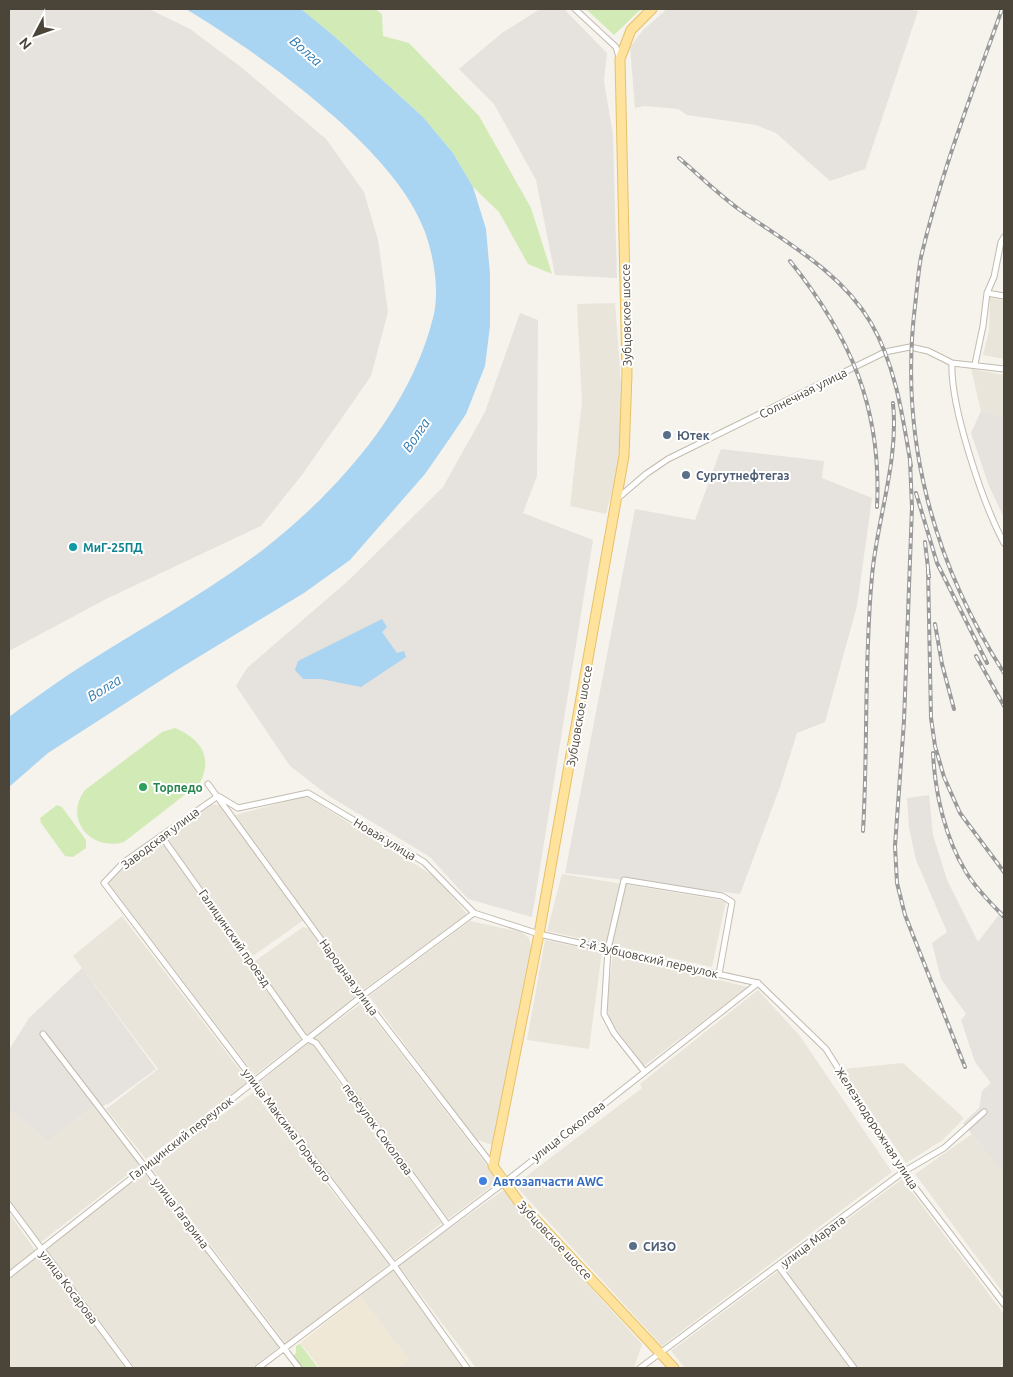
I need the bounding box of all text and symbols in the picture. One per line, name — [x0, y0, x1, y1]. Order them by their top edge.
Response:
north arrow — [10, 10, 60, 60]
water label: Волга — [287, 33, 326, 70]
text: N — [16, 34, 35, 53]
street label: Зубцовское шоссе — [619, 264, 633, 366]
street label: Солнечная улица — [757, 365, 849, 421]
water label: Волга — [399, 415, 433, 455]
marker: Ютек — [661, 429, 673, 441]
place label: Ютек — [677, 429, 710, 442]
marker: Сургутнефтегаз — [680, 469, 692, 481]
place label: Сургутнефтегаз — [696, 469, 790, 482]
marker: МиГ-25ПД — [67, 541, 79, 553]
place label: МиГ-25ПД — [83, 541, 143, 554]
street label: Зубцовское шоссе — [564, 664, 594, 768]
water label: Волга — [84, 671, 124, 705]
marker: Торпедо — [137, 781, 149, 793]
place label: Торпедо — [153, 781, 203, 794]
street label: Заводская улица — [119, 805, 201, 871]
street label: Новая улица — [352, 815, 418, 863]
street label: Галицинский проезд — [197, 887, 273, 989]
street label: Народная улица — [317, 936, 381, 1018]
street label: 2-й Зубцовский переулок — [578, 936, 720, 980]
street label: Железнодорожная улица — [833, 1065, 921, 1191]
street label: улица Максима Горького — [240, 1066, 334, 1184]
street label: переулок Соколова — [340, 1081, 416, 1177]
street label: Галицинский переулок — [127, 1093, 235, 1183]
street label: улица Соколова — [529, 1098, 607, 1164]
street label: улица Гагарина — [150, 1175, 212, 1251]
marker: Автозапчасти AWC — [477, 1175, 489, 1187]
place label: Автозапчасти AWC — [493, 1175, 604, 1188]
street label: Зубцовское шоссе — [515, 1198, 595, 1282]
street label: улица Марата — [778, 1213, 848, 1269]
marker: СИЗО — [627, 1240, 639, 1252]
place label: СИЗО — [643, 1240, 676, 1253]
street label: улица Косарова — [37, 1248, 101, 1326]

